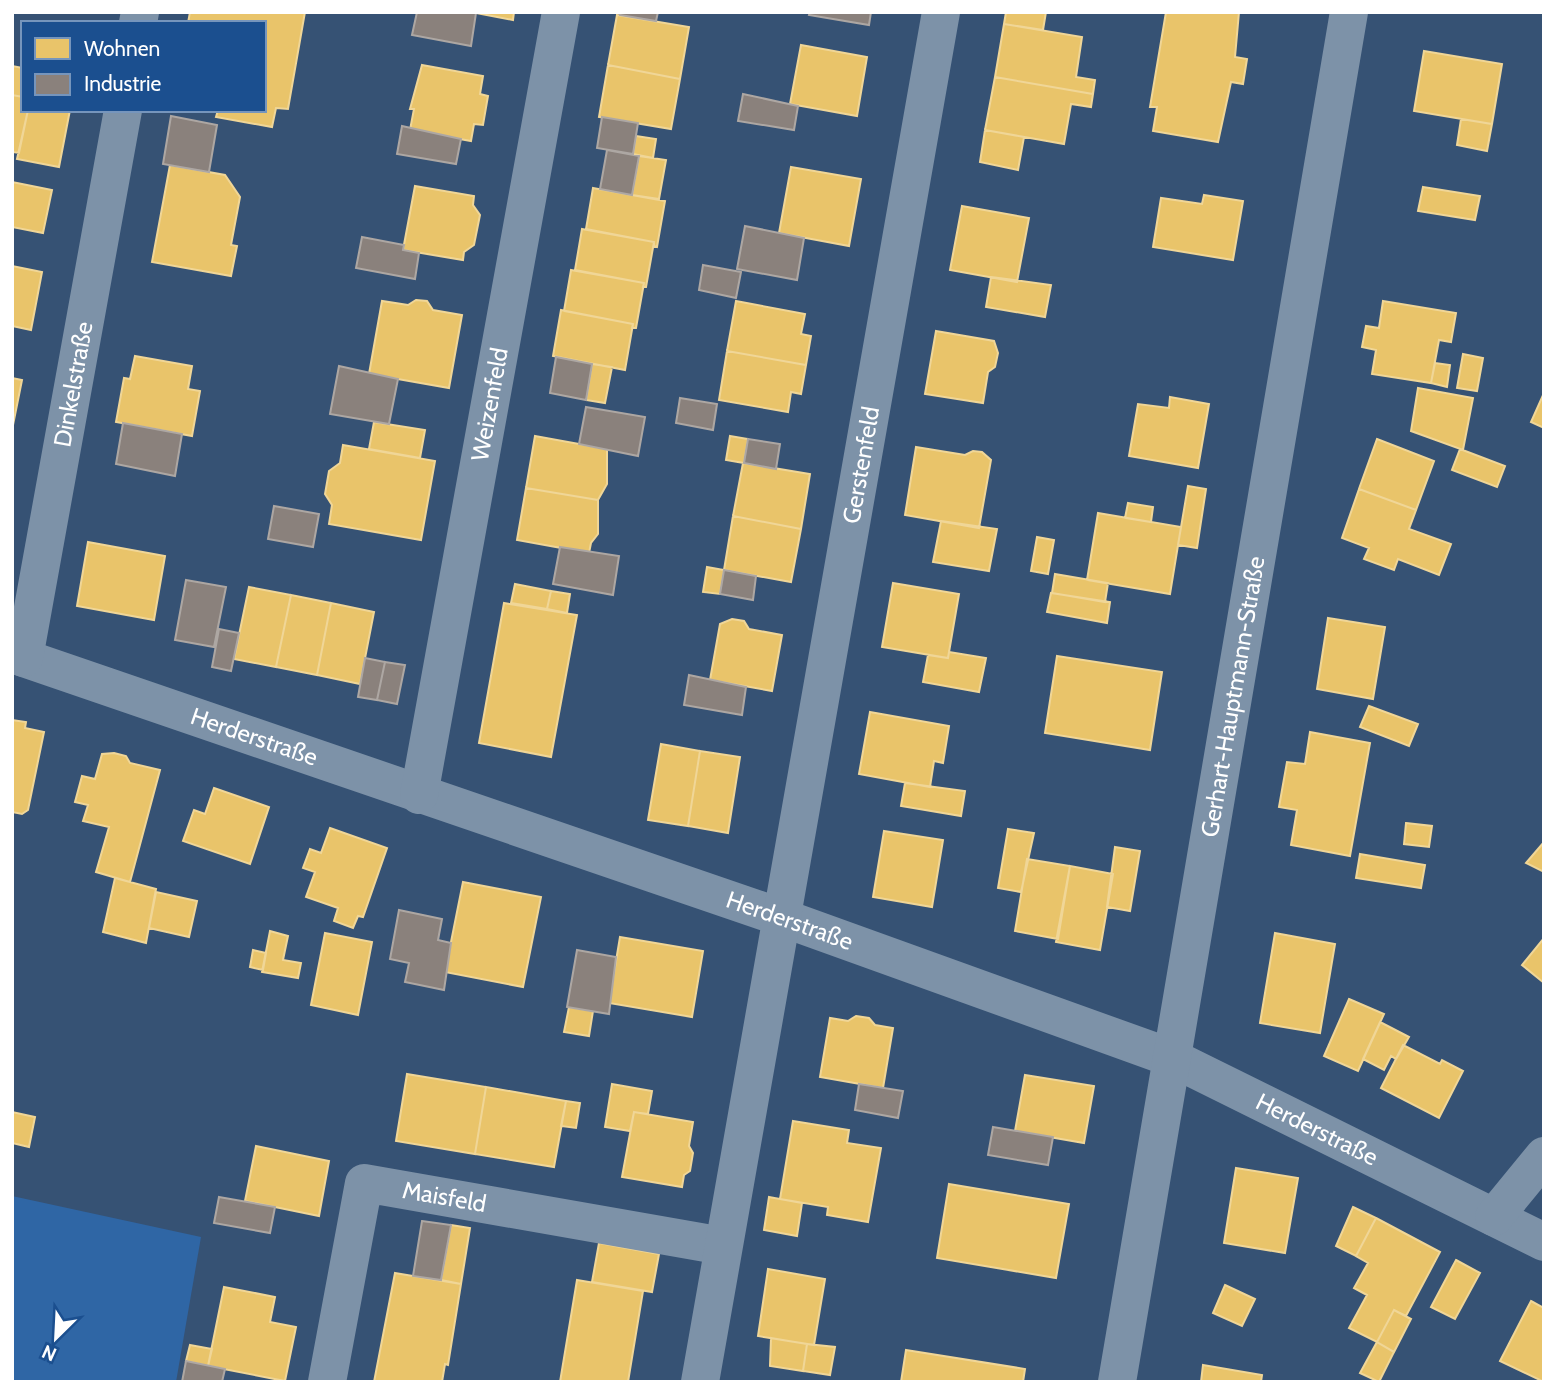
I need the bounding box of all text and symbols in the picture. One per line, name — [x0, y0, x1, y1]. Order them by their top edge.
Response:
legend — [21, 21, 266, 112]
text: Wohnen — [84, 36, 160, 61]
text: Industrie — [84, 71, 161, 96]
street label: Dinkelstraße — [47, 319, 98, 449]
street label: Weizenfeld — [465, 345, 514, 463]
street label: Gerstenfeld — [836, 404, 885, 526]
street label: Gerhart-Hauptmann-Straße — [1195, 554, 1271, 839]
street label: Herderstraße — [187, 701, 322, 772]
street label: Herderstraße — [722, 885, 857, 956]
street label: Herderstraße — [1251, 1087, 1383, 1172]
street label: Maisfeld — [400, 1175, 489, 1218]
north arrow — [21, 1303, 91, 1373]
text: N — [38, 1340, 60, 1366]

